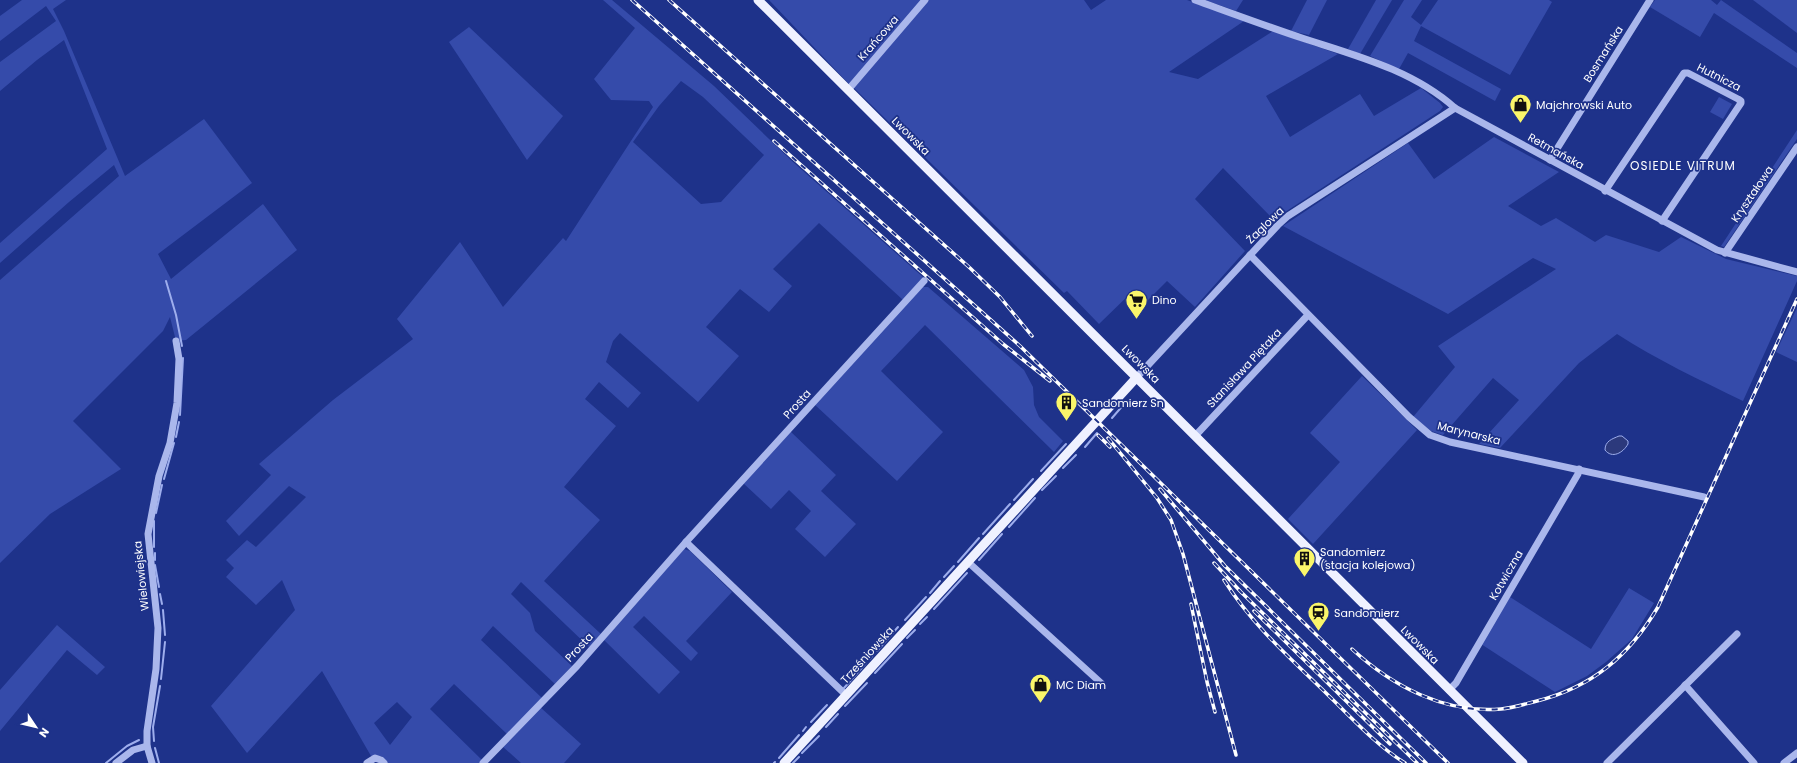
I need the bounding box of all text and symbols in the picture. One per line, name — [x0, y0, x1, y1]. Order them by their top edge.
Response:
street label: Krańcowa — [854, 12, 902, 64]
street label: Bosmańska — [1579, 23, 1627, 85]
street label: Hutnicza — [1694, 59, 1744, 95]
shop icon: Majchrowski Auto — [1507, 92, 1533, 125]
place label: Majchrowski Auto — [1536, 97, 1632, 113]
street label: Lwowska — [888, 113, 934, 159]
street label: Retmańska — [1525, 129, 1587, 173]
district label: OSIEDLE VITRUM — [1630, 157, 1736, 174]
street label: Kryształowa — [1727, 162, 1777, 226]
street label: Żaglowa — [1243, 203, 1287, 247]
supermarket icon: Dino — [1123, 287, 1149, 320]
place label: Dino — [1152, 292, 1177, 308]
street label: Stanisława Piętaka — [1203, 325, 1285, 411]
street label: Lwowska — [1118, 341, 1164, 387]
street label: Prosta — [779, 386, 815, 422]
building icon: Sandomierz Sn — [1053, 390, 1079, 423]
place label: Sandomierz Sn — [1082, 395, 1164, 411]
street label: Marynarska — [1436, 417, 1502, 449]
street label: Wielowiejska — [129, 540, 153, 612]
place label: Sandomierz (stacja kolejowa) — [1320, 544, 1415, 573]
building icon: Sandomierz (stacja kolejowa) — [1292, 545, 1318, 578]
street label: Kotwiczna — [1485, 547, 1527, 603]
station icon: Sandomierz — [1305, 600, 1331, 633]
place label: Sandomierz — [1334, 605, 1399, 621]
street label: Lwowska — [1397, 622, 1443, 668]
street label: Trześniowska — [837, 623, 897, 687]
street label: Prosta — [561, 629, 597, 665]
shop icon: MC Diam — [1027, 672, 1053, 705]
place label: MC Diam — [1056, 677, 1106, 693]
north arrow — [16, 707, 56, 747]
text: N — [35, 725, 53, 741]

